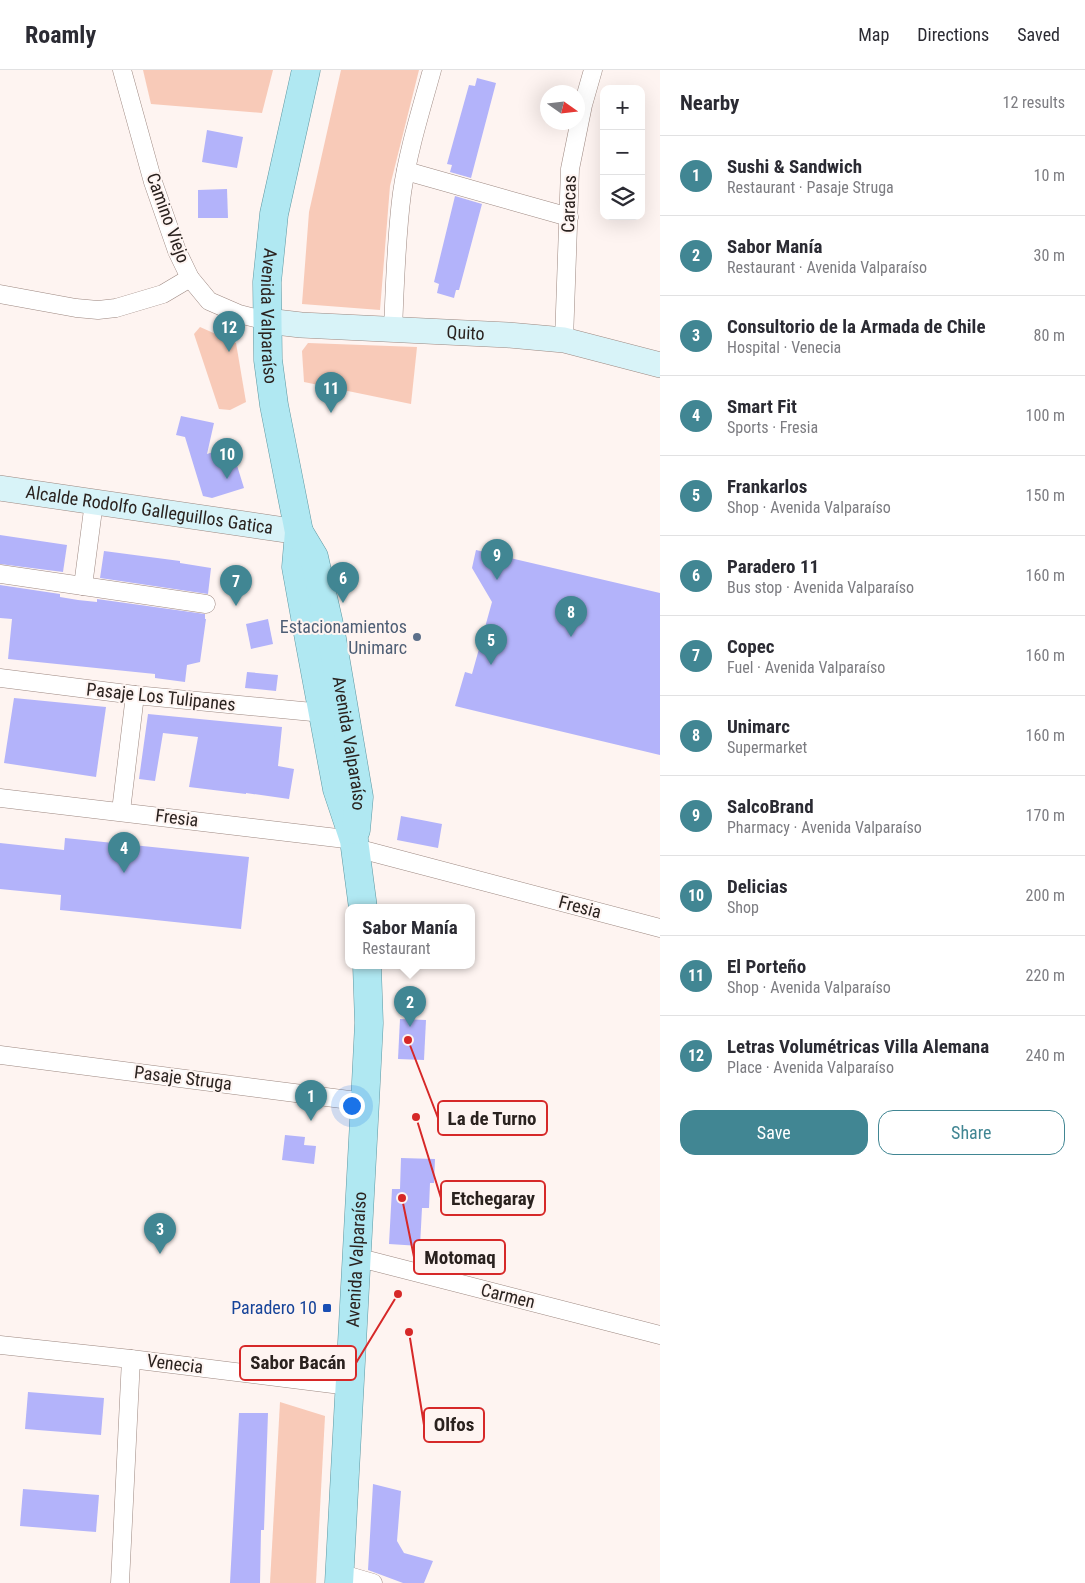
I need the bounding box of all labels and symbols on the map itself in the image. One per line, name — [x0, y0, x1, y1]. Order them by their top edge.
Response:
north arrow — [540, 85, 585, 130]
street label: Camino Viejo — [143, 170, 194, 266]
street label: Caracas — [557, 175, 580, 233]
street label: Avenida Valparaíso — [257, 247, 282, 385]
pin: 12 — [213, 311, 245, 352]
street label: Quito — [446, 321, 485, 344]
pin: 11 — [315, 372, 347, 413]
pin: 10 — [211, 438, 243, 479]
street label: Alcalde Rodolfo Galleguillos Gatica — [24, 481, 275, 538]
pin: 9 — [481, 539, 513, 580]
pin: 6 — [327, 562, 359, 603]
pin: 7 — [220, 565, 252, 606]
pin: 8 — [555, 596, 587, 637]
place label: Estacionamientos Unimarc — [280, 616, 407, 658]
pin: 5 — [475, 624, 507, 665]
marker: Estacionamientos Unimarc — [411, 631, 423, 643]
street label: Avenida Valparaíso — [329, 675, 370, 811]
street label: Pasaje Los Tulipanes — [85, 678, 237, 715]
street label: Fresia — [154, 804, 200, 831]
pin: 4 — [108, 832, 140, 873]
street label: Fresia — [557, 891, 604, 922]
pin: 2 — [394, 986, 426, 1027]
street label: Pasaje Struga — [133, 1061, 233, 1094]
pin: 1 — [295, 1080, 327, 1121]
your location — [339, 1093, 365, 1119]
callout: La de Turno — [438, 1101, 547, 1135]
text: La de Turno — [448, 1107, 536, 1130]
callout: Etchegaray — [441, 1181, 545, 1215]
text: Etchegaray — [451, 1187, 536, 1210]
street label: Avenida Valparaíso — [342, 1191, 370, 1328]
pin: 3 — [144, 1213, 176, 1254]
callout: Motomaq — [414, 1240, 505, 1274]
text: Motomaq — [424, 1246, 496, 1269]
street label: Carmen — [479, 1279, 537, 1312]
place label: Paradero 10 — [231, 1297, 317, 1318]
marker: Paradero 10 — [321, 1302, 333, 1314]
callout: Sabor Bacán — [240, 1346, 356, 1380]
street label: Venecia — [146, 1350, 204, 1377]
text: Sabor Bacán — [250, 1351, 346, 1374]
callout: Olfos — [424, 1408, 484, 1442]
text: Olfos — [434, 1413, 474, 1436]

